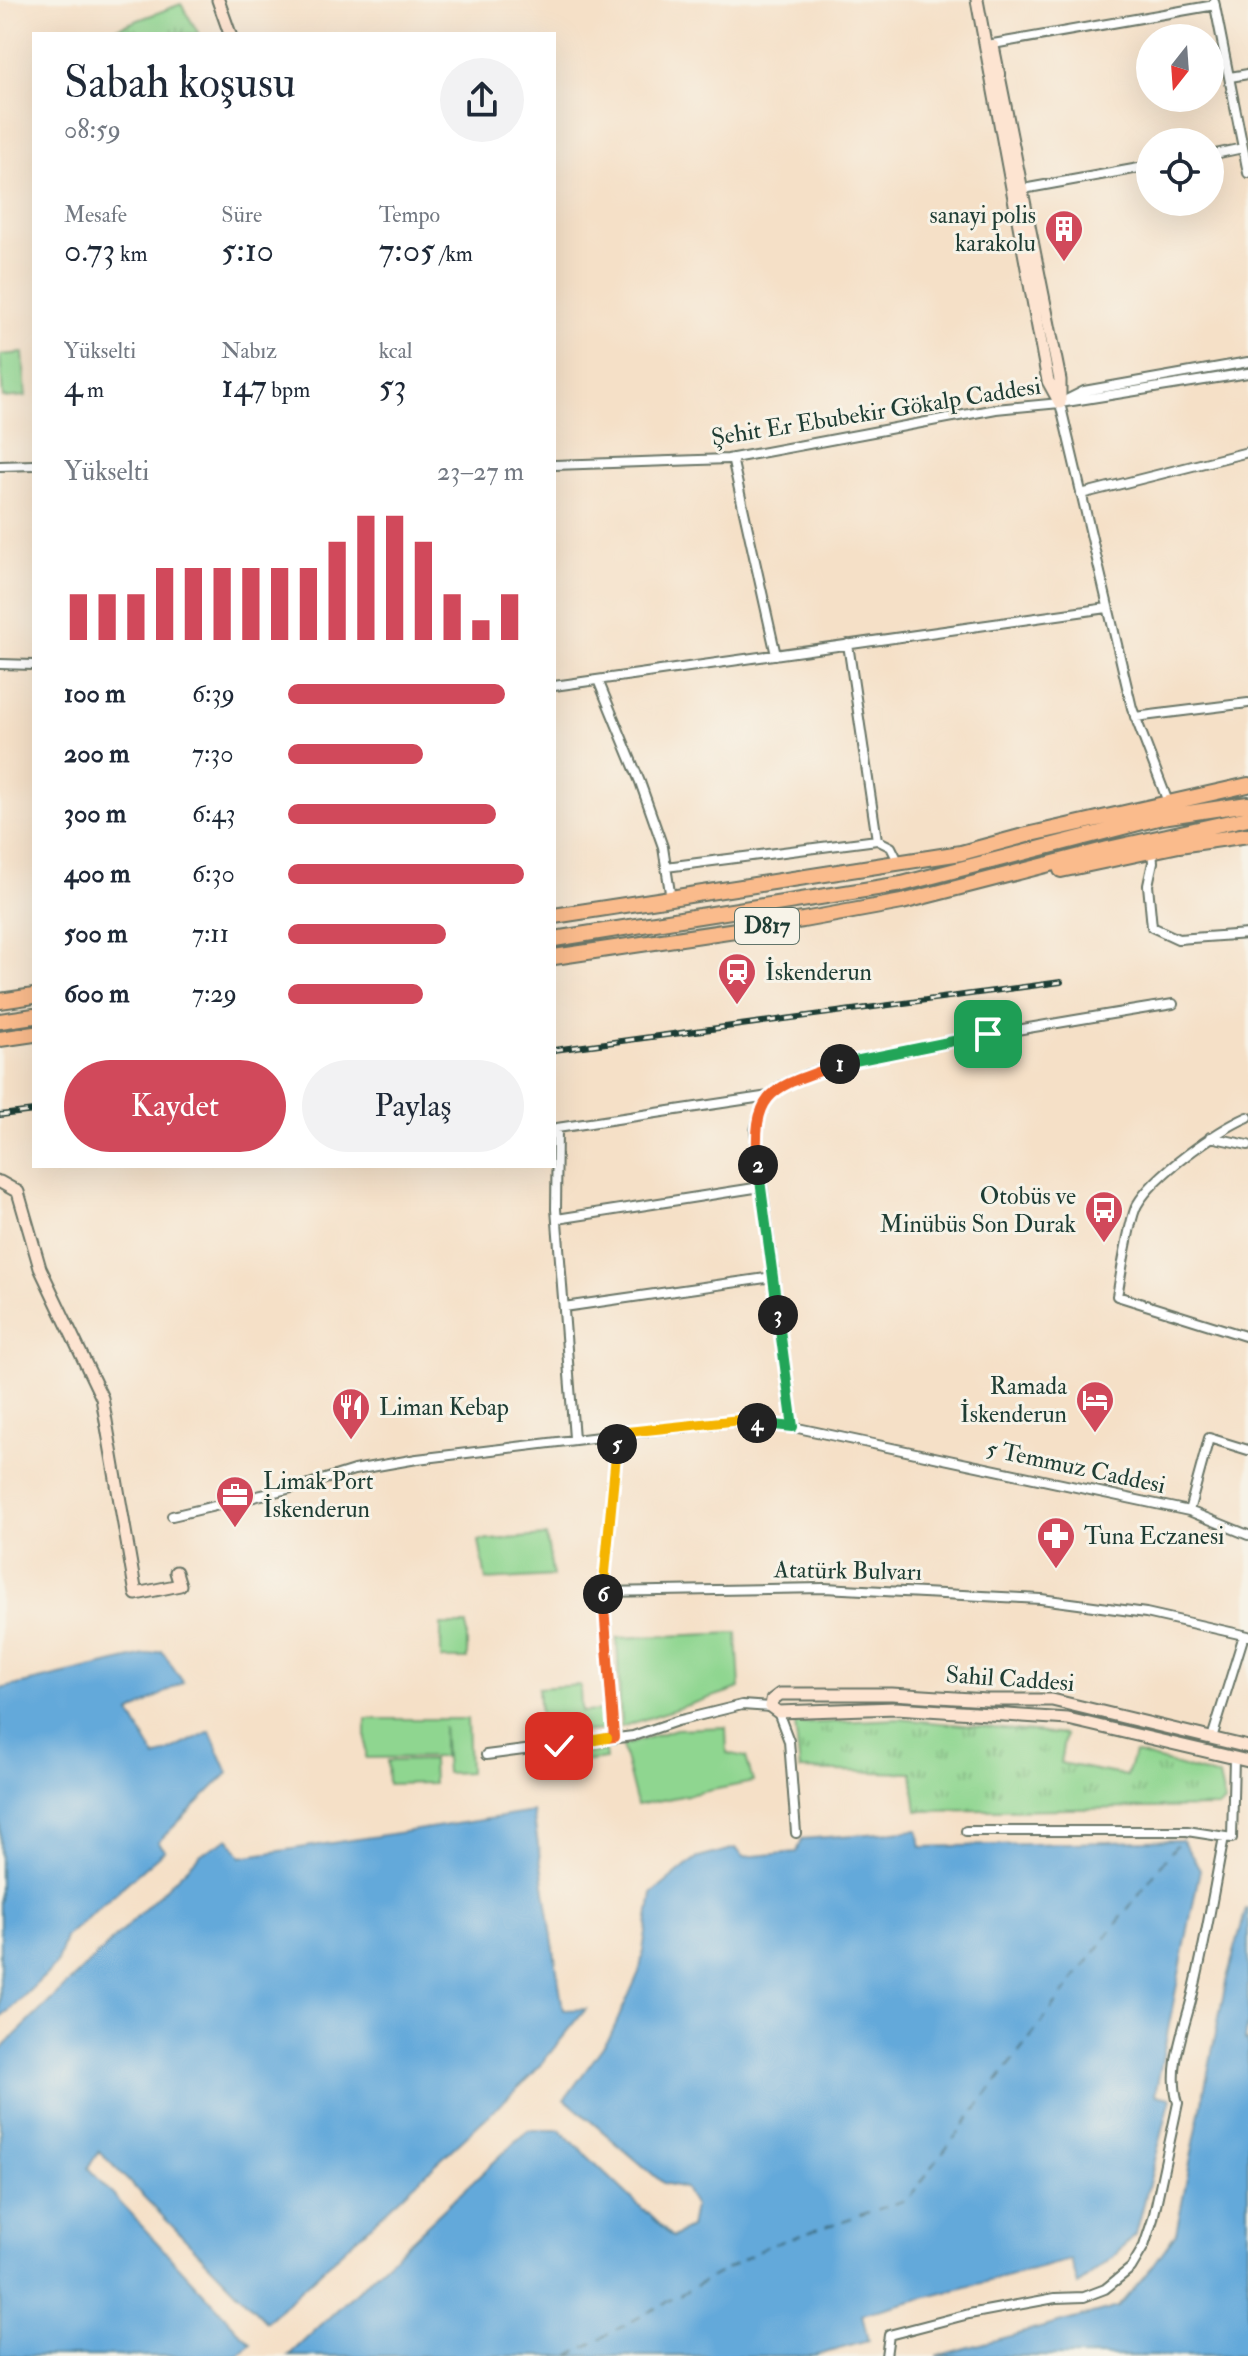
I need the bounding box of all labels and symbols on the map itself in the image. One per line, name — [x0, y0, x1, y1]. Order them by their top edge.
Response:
north arrow — [1136, 24, 1224, 112]
place label: sanayi polis karakolu — [930, 200, 1036, 259]
building icon: sanayi polis karakolu — [1043, 208, 1085, 263]
street label: Şehit Er Ebubekir Gökalp Caddesi — [709, 371, 1043, 453]
road number: D817 — [735, 908, 799, 944]
station icon: İskenderun — [716, 951, 758, 1006]
place label: İskenderun — [765, 956, 872, 988]
pin — [954, 1000, 1022, 1068]
pin: 1 — [820, 1044, 860, 1084]
pin: 2 — [738, 1145, 778, 1185]
place label: Otobüs ve Minübüs Son Durak — [880, 1181, 1077, 1240]
bus stop icon: Otobüs ve Minübüs Son Durak — [1083, 1189, 1125, 1244]
pin: 3 — [758, 1295, 798, 1335]
place label: Ramada İskenderun — [960, 1371, 1068, 1430]
hotel icon: Ramada İskenderun — [1074, 1379, 1116, 1434]
restaurant icon: Liman Kebap — [330, 1386, 372, 1441]
place label: Liman Kebap — [379, 1392, 509, 1423]
pin: 4 — [737, 1403, 777, 1443]
pin: 5 — [597, 1424, 637, 1464]
street label: 5 Temmuz Caddesi — [984, 1433, 1168, 1501]
place label: Limak Port İskenderun — [263, 1466, 374, 1525]
office icon: Limak Port İskenderun — [214, 1474, 256, 1529]
pharmacy icon: Tuna Eczanesi — [1035, 1515, 1077, 1570]
place label: Tuna Eczanesi — [1084, 1521, 1225, 1552]
street label: Atatürk Bulvarı — [773, 1554, 922, 1588]
pin: 6 — [583, 1574, 623, 1614]
street label: Sahil Caddesi — [945, 1659, 1075, 1699]
pin — [525, 1712, 593, 1780]

